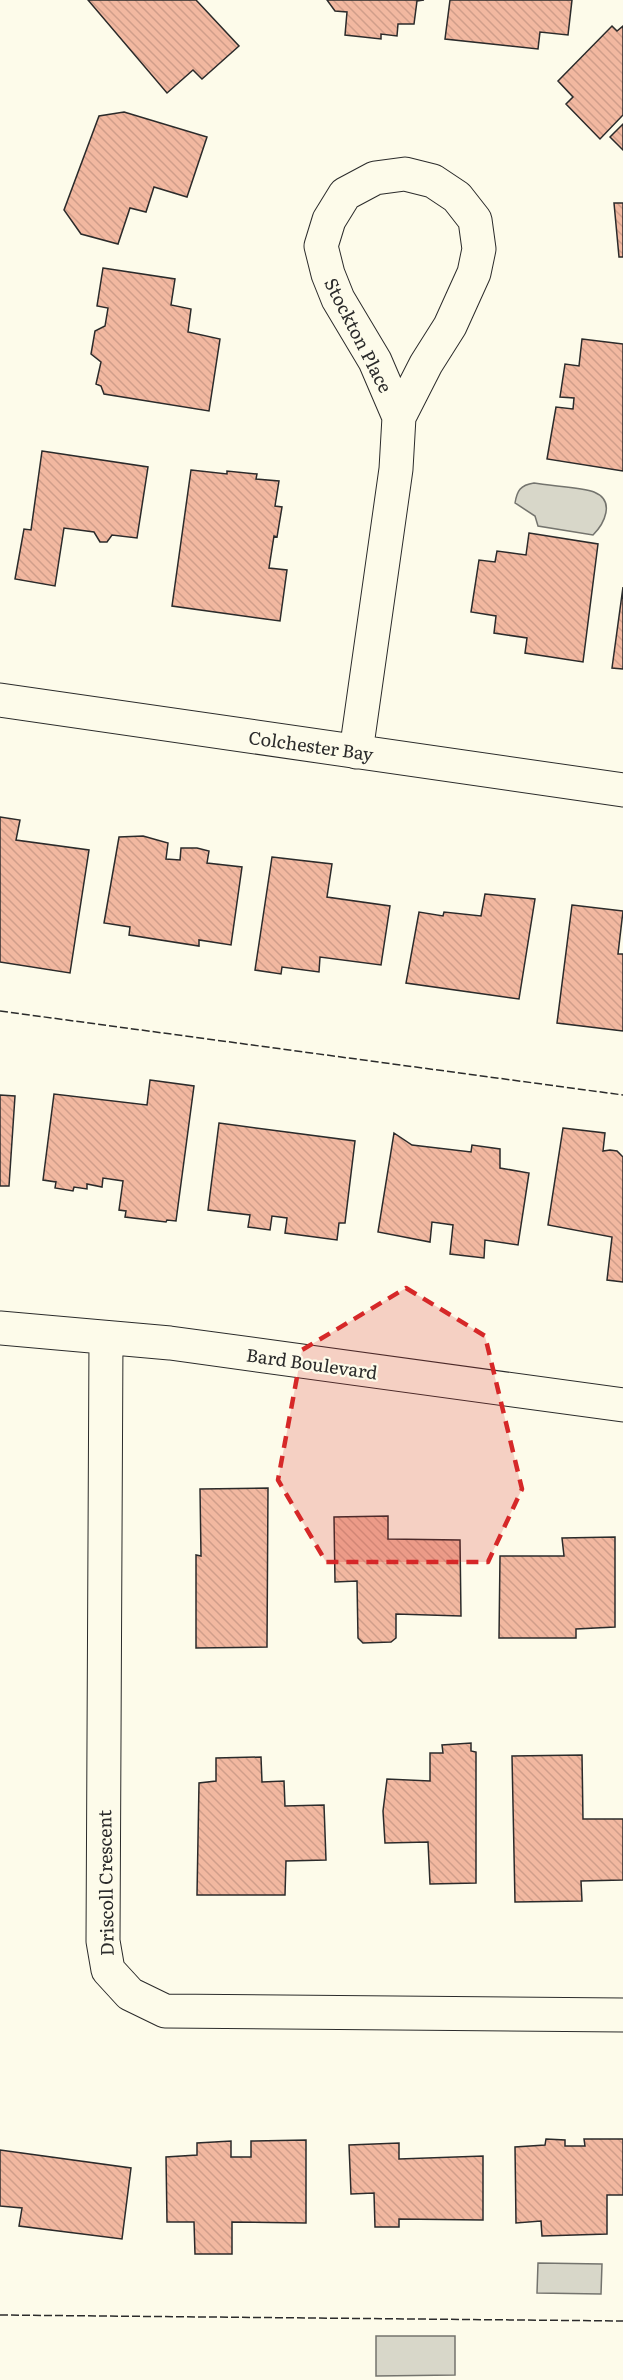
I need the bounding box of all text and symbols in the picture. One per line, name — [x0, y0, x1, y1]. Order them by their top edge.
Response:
street label: Stockton Place — [318, 273, 400, 397]
street label: Colchester Bay — [247, 723, 376, 767]
street label: Bard Boulevard — [245, 1340, 379, 1386]
street label: Driscoll Crescent — [90, 1809, 120, 1956]

